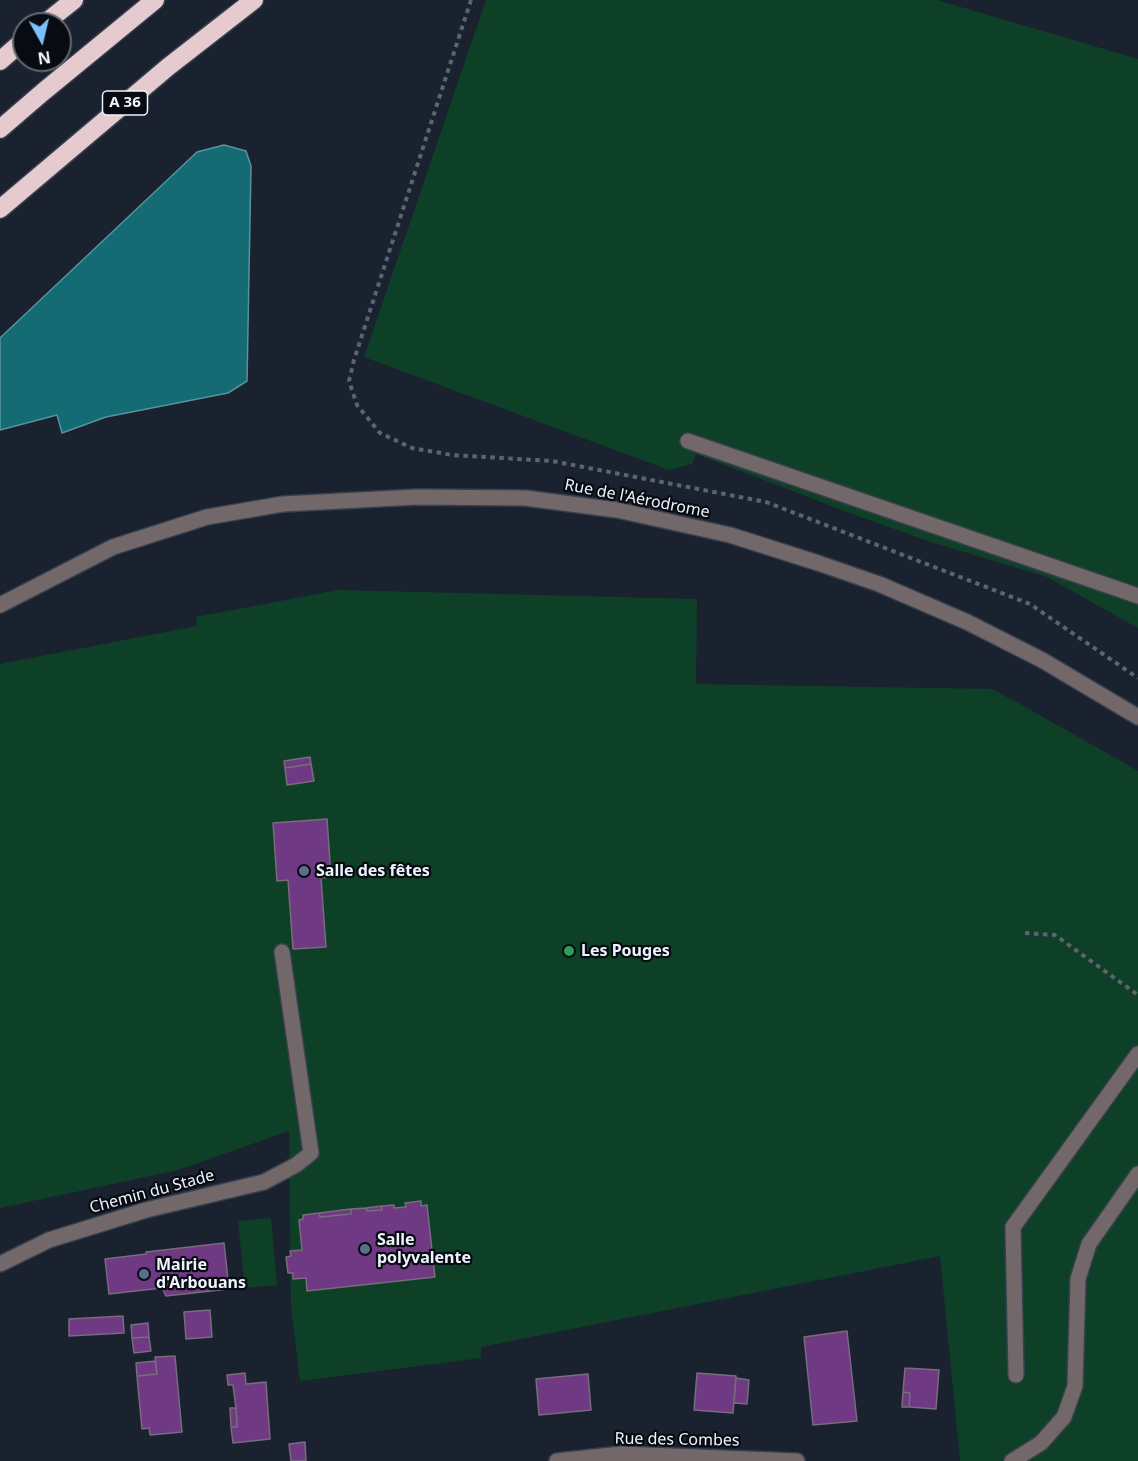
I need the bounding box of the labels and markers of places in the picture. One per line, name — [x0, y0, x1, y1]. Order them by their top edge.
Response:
place label: Salle des fêtes — [316, 861, 430, 881]
marker: Salle des fêtes — [297, 864, 311, 878]
place label: Les Pouges — [581, 941, 670, 961]
marker: Les Pouges — [562, 944, 576, 958]
place label: Salle polyvalente — [377, 1230, 471, 1268]
marker: Salle polyvalente — [358, 1242, 372, 1256]
place label: Mairie d'Arbouans — [156, 1255, 246, 1293]
marker: Mairie d'Arbouans — [137, 1267, 151, 1281]

